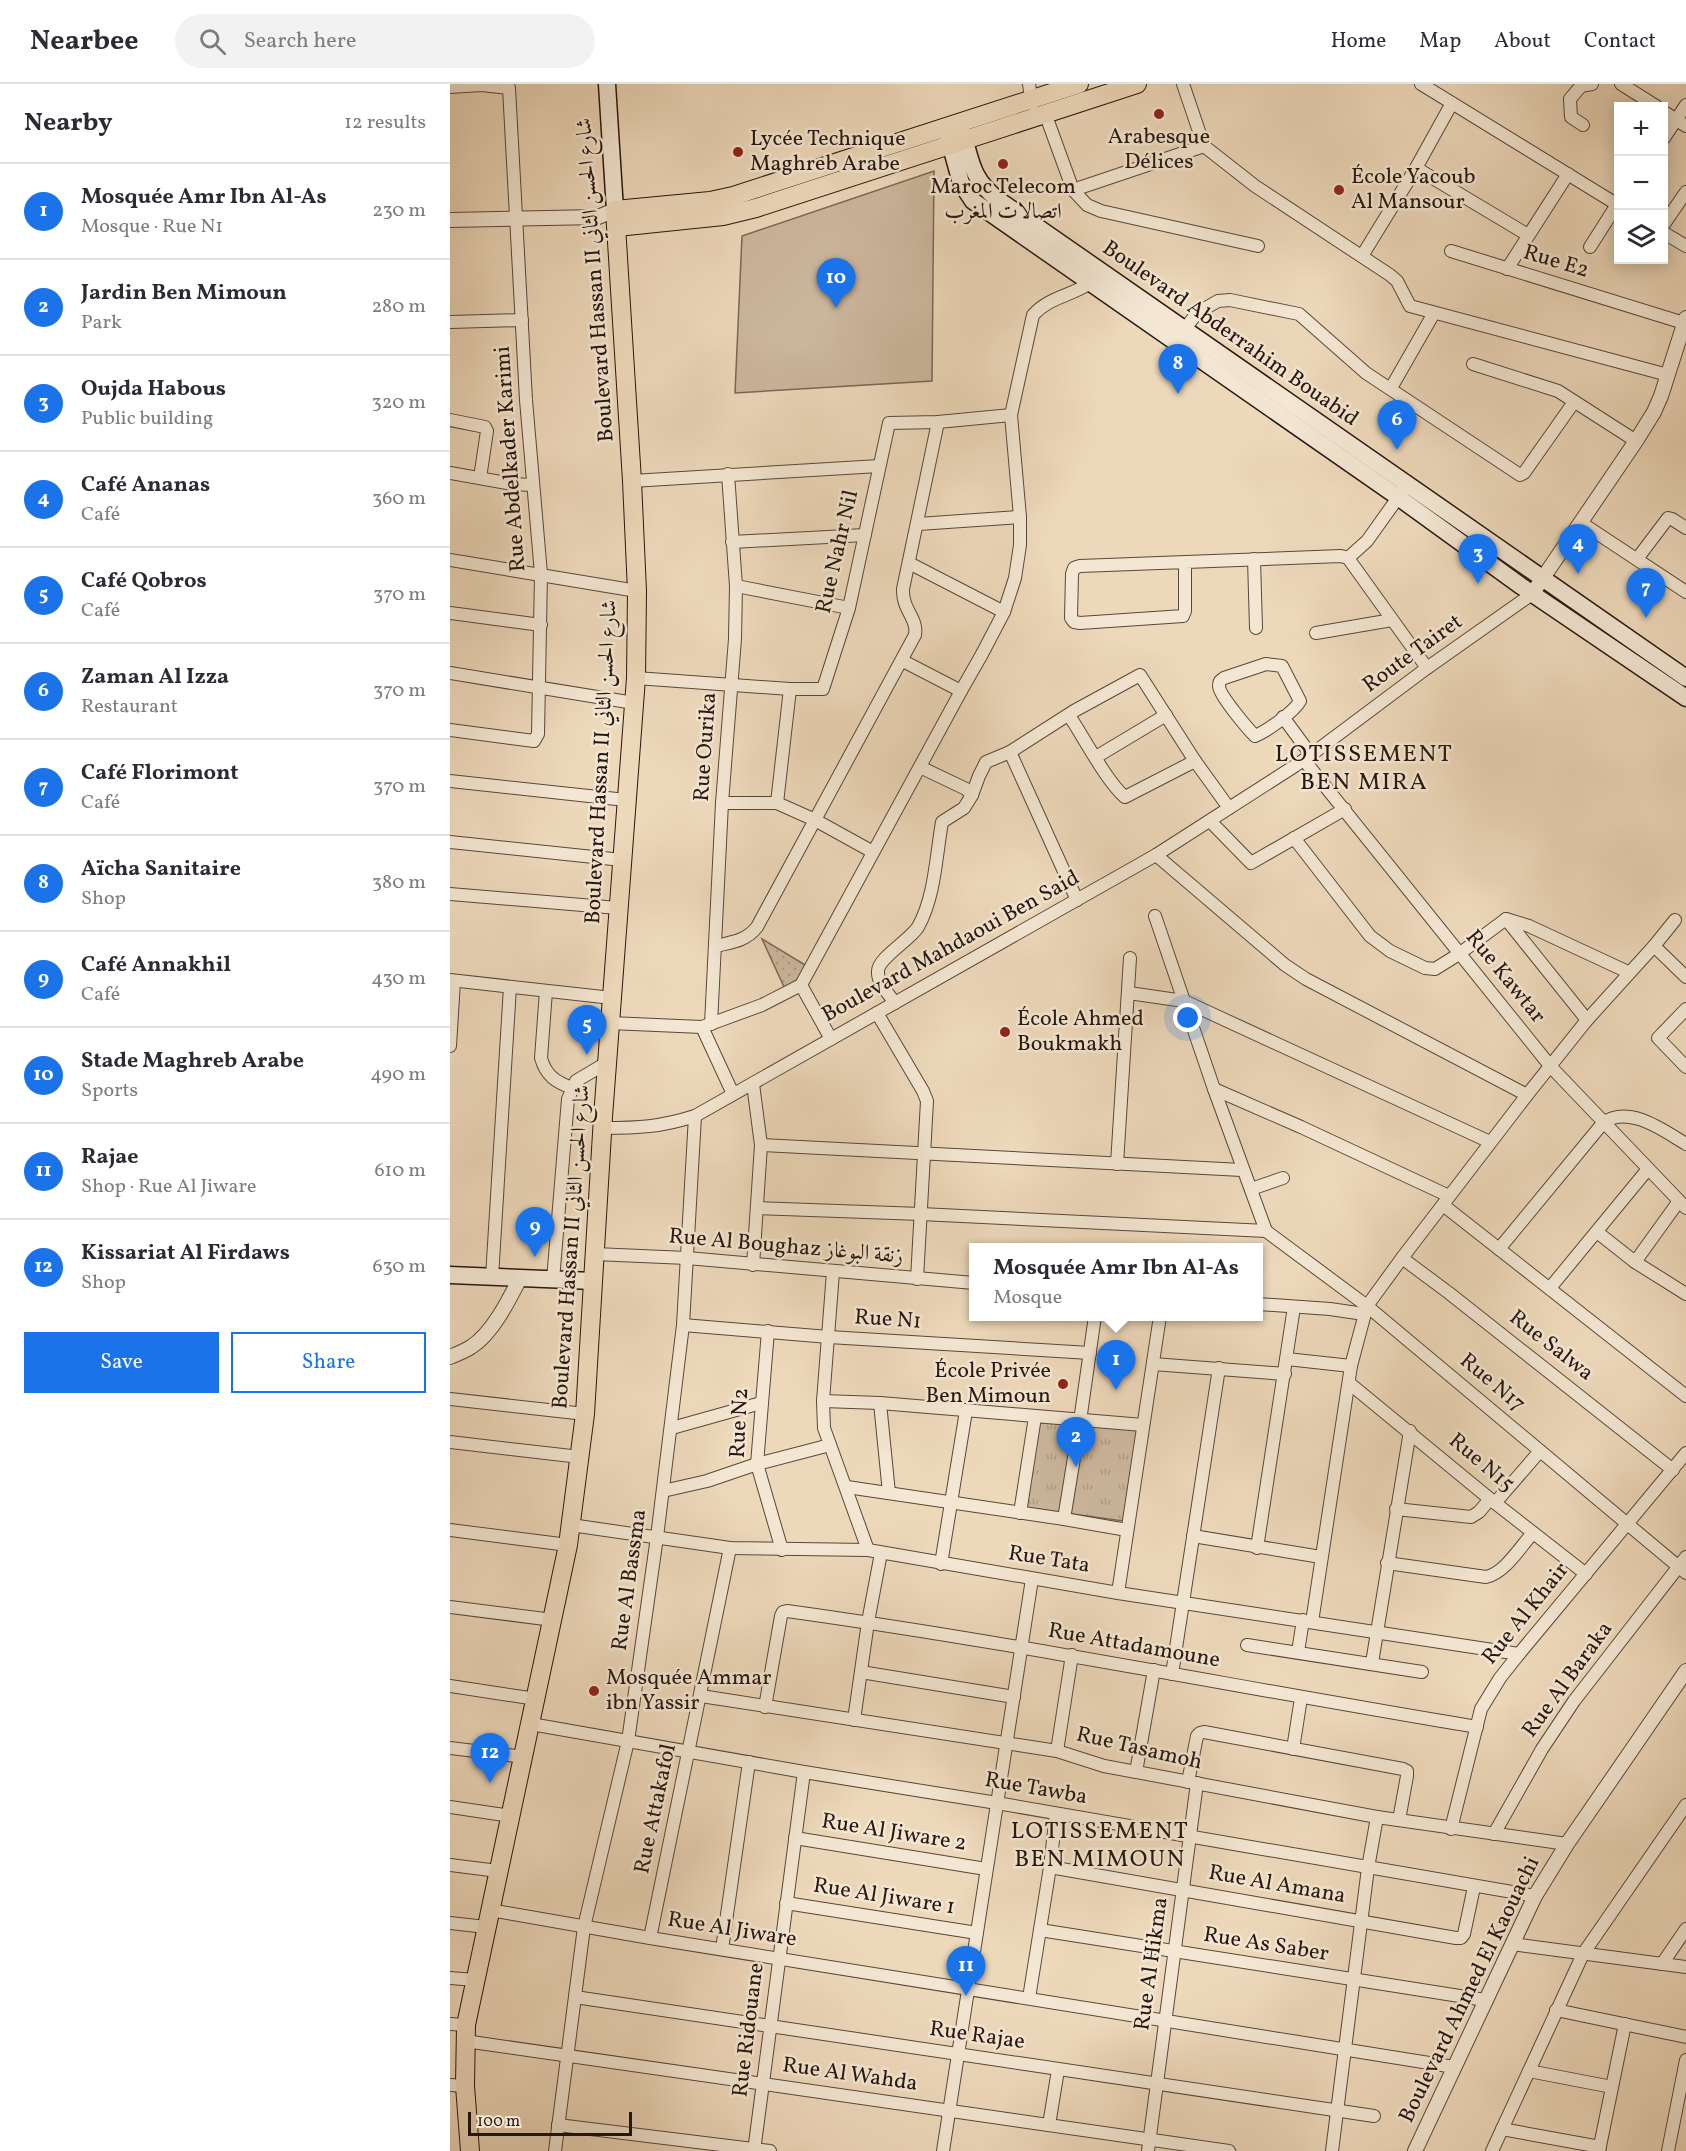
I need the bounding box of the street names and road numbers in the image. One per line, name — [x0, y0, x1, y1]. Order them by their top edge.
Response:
street label: Boulevard Hassan II شارع الحسن الثاني — [569, 117, 624, 443]
street label: Boulevard Abderrahim Bouabid — [1096, 233, 1364, 435]
street label: Rue E2 — [1519, 237, 1593, 287]
street label: Rue Abdelkader Karimi — [488, 345, 534, 573]
street label: Rue Nahr Nil — [809, 487, 867, 617]
street label: Boulevard Hassan II شارع الحسن الثاني — [578, 599, 627, 925]
street label: Route Tairet — [1357, 607, 1470, 701]
street label: Rue Ourika — [687, 691, 725, 803]
street label: Boulevard Mahdaoui Ben Said — [817, 863, 1085, 1031]
street label: Rue Kawtar — [1458, 924, 1552, 1030]
street label: Boulevard Hassan II شارع الحسن الثاني — [545, 1084, 600, 1410]
street label: Rue Al Boughaz زنقة البوغاز — [667, 1221, 905, 1273]
street label: Rue N1 — [853, 1302, 923, 1338]
street label: Rue Salwa — [1502, 1303, 1600, 1389]
street label: Rue N17 — [1452, 1346, 1532, 1420]
street label: Rue N2 — [723, 1387, 757, 1459]
street label: Rue N15 — [1441, 1426, 1521, 1500]
street label: Rue Al Bassma — [605, 1507, 655, 1653]
street label: Rue Tata — [1006, 1538, 1092, 1582]
street label: Rue Al Khair — [1475, 1556, 1577, 1672]
street label: Rue Attadamoune — [1046, 1616, 1222, 1676]
street label: Rue Al Baraka — [1515, 1616, 1621, 1744]
street label: Rue Tasamoh — [1073, 1719, 1205, 1779]
street label: Rue Attakafol — [627, 1741, 685, 1877]
street label: Rue Tawba — [982, 1765, 1090, 1813]
street label: Rue Al Jiware 2 — [819, 1806, 969, 1860]
street label: Boulevard Ahmed El Kaouachi — [1392, 1852, 1548, 2128]
street label: Rue Al Amana — [1206, 1858, 1348, 1912]
street label: Rue Al Jiware 1 — [811, 1870, 957, 1924]
street label: Rue Al Hikma — [1127, 1895, 1177, 2033]
street label: Rue Al Jiware — [665, 1905, 799, 1955]
street label: Rue As Saber — [1201, 1920, 1331, 1970]
street label: Rue Ridouane — [725, 1961, 773, 2099]
street label: Rue Rajae — [927, 2014, 1027, 2058]
street label: Rue Al Wahda — [780, 2050, 920, 2100]

